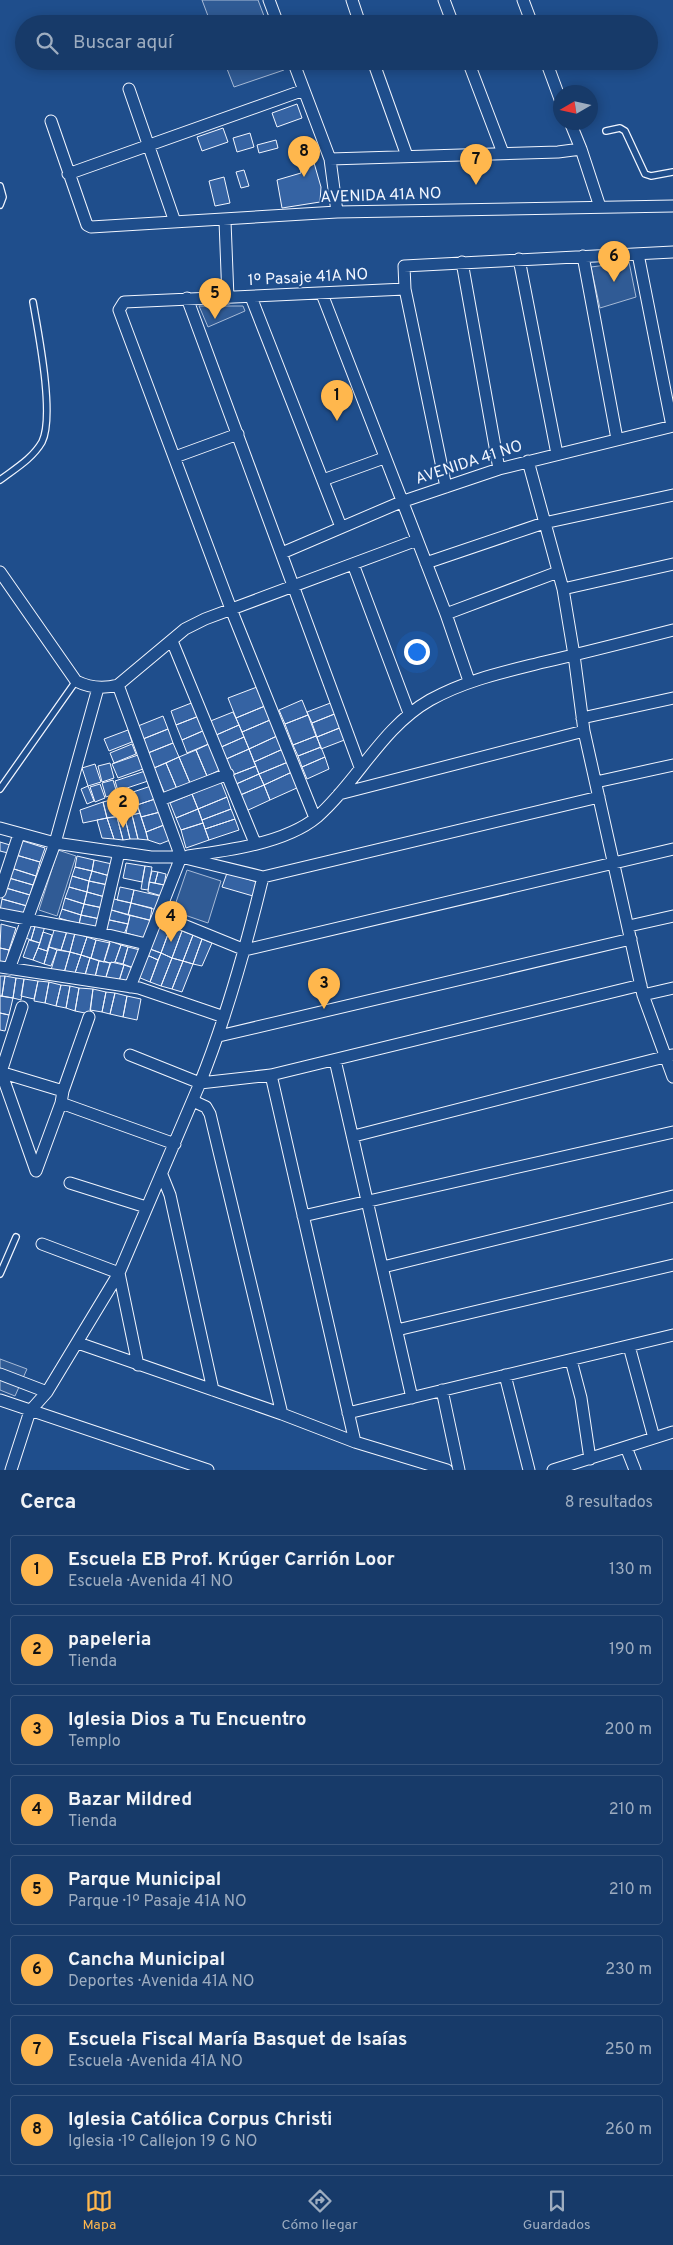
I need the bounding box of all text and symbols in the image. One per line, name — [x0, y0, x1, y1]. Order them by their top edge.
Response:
search box — [15, 15, 658, 70]
icon: search — [33, 29, 61, 57]
text: Buscar aquí — [73, 31, 173, 55]
north arrow — [553, 85, 598, 130]
pin: 8 — [288, 136, 320, 177]
pin: 7 — [460, 144, 492, 185]
street label: AVENIDA 41A NO — [320, 184, 442, 208]
pin: 6 — [598, 241, 630, 282]
street label: 1º Pasaje 41A NO — [247, 265, 369, 291]
pin: 5 — [199, 278, 231, 319]
pin: 1 — [321, 380, 353, 421]
street label: AVENIDA 41 NO — [413, 436, 525, 490]
your location — [404, 639, 430, 665]
pin: 2 — [107, 787, 139, 828]
pin: 4 — [155, 901, 187, 942]
pin: 3 — [308, 968, 340, 1009]
text: Cerca — [20, 1489, 76, 1516]
text: 8 resultados — [565, 1493, 653, 1513]
text: Escuela EB Prof. Krúger Carrión Loor — [68, 1548, 395, 1572]
text: 1 — [34, 1560, 40, 1580]
text: 130 m — [609, 1560, 652, 1580]
text: Escuela · Avenida 41 NO — [68, 1572, 233, 1592]
text: papeleria — [68, 1628, 151, 1652]
text: 2 — [32, 1640, 42, 1660]
text: 190 m — [609, 1640, 652, 1660]
text: Tienda — [68, 1652, 117, 1672]
text: Iglesia Dios a Tu Encuentro — [68, 1708, 307, 1732]
text: 3 — [32, 1720, 42, 1740]
text: 200 m — [604, 1720, 652, 1740]
text: Templo — [68, 1732, 121, 1752]
text: Bazar Mildred — [68, 1788, 192, 1812]
text: 4 — [32, 1800, 42, 1820]
text: 210 m — [609, 1800, 652, 1820]
text: Tienda — [68, 1812, 117, 1832]
text: Parque Municipal — [68, 1868, 221, 1892]
text: 5 — [32, 1880, 42, 1900]
text: 210 m — [609, 1880, 652, 1900]
text: Parque · 1º Pasaje 41A NO — [68, 1892, 247, 1912]
text: Cancha Municipal — [68, 1948, 225, 1972]
text: 6 — [32, 1960, 42, 1980]
text: 230 m — [605, 1960, 652, 1980]
text: Deportes · Avenida 41A NO — [68, 1972, 254, 1992]
text: Escuela Fiscal María Basquet de Isaías — [68, 2028, 407, 2052]
text: 7 — [33, 2040, 41, 2060]
text: 250 m — [605, 2040, 652, 2060]
text: Escuela · Avenida 41A NO — [68, 2052, 243, 2072]
text: Iglesia Católica Corpus Christi — [68, 2108, 332, 2132]
text: 8 — [32, 2120, 42, 2140]
text: 260 m — [605, 2120, 652, 2140]
text: Iglesia · 1º Callejon 19 G NO — [68, 2132, 257, 2152]
tab: Mapa — [83, 2187, 116, 2234]
tab: Cómo llegar — [281, 2187, 358, 2234]
tab: Guardados — [523, 2187, 590, 2234]

